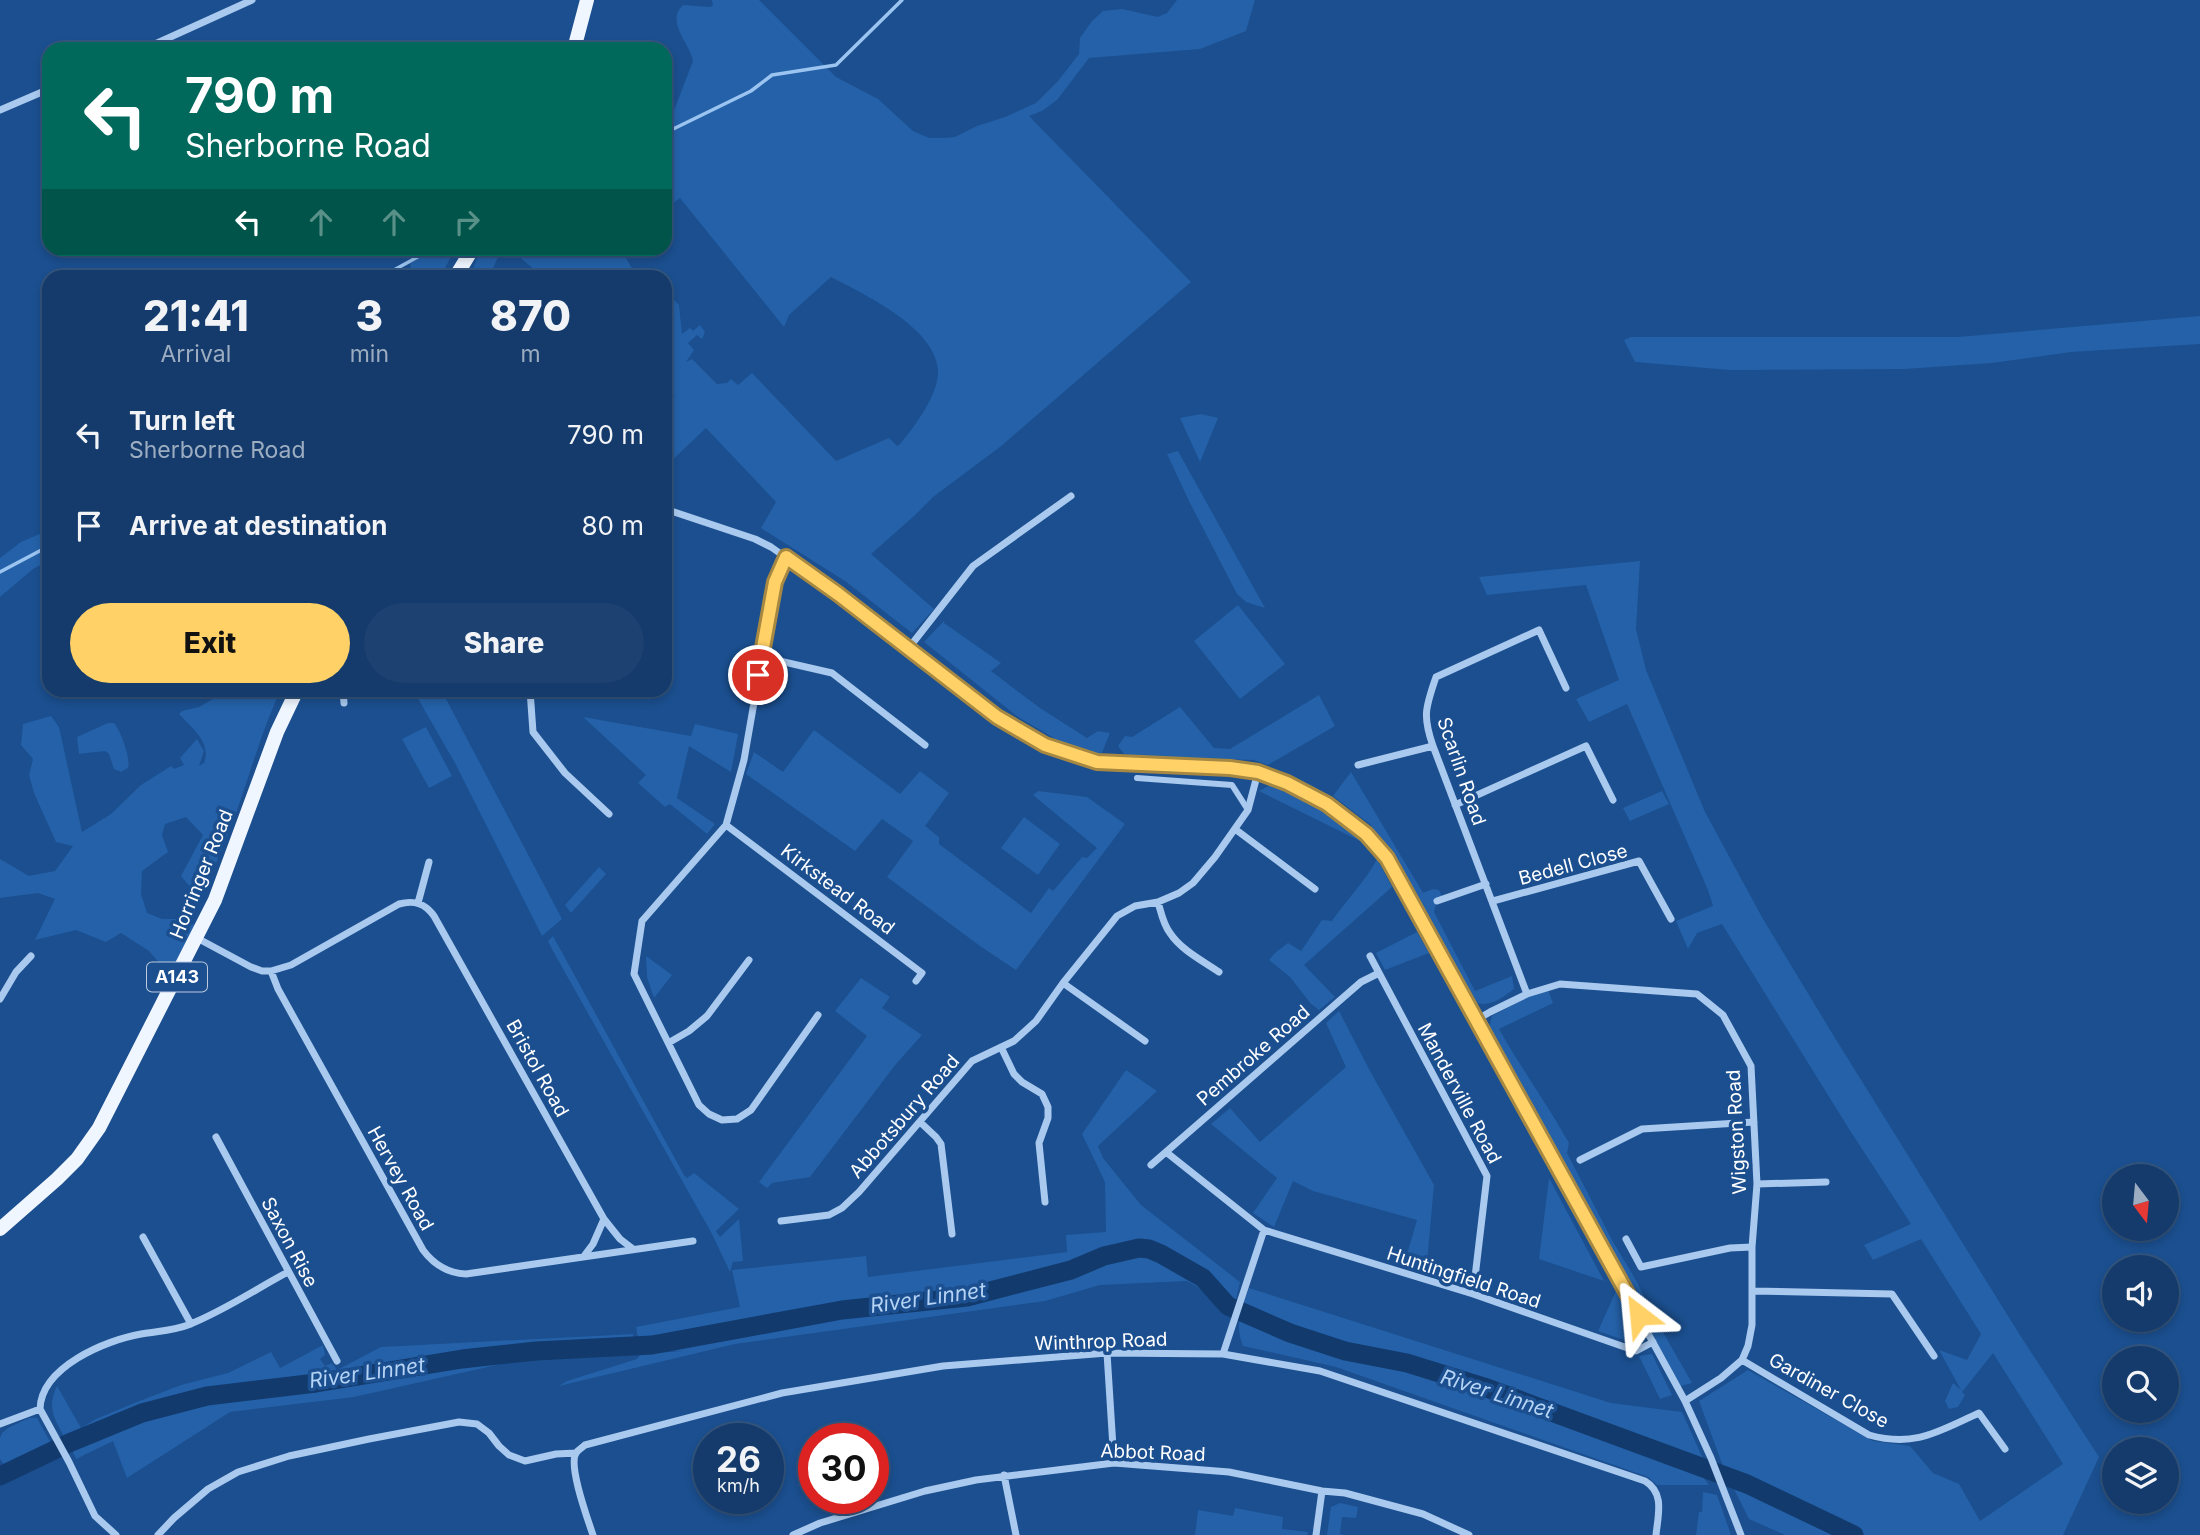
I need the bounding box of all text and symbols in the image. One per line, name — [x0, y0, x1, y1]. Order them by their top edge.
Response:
text: 790 m — [185, 66, 334, 125]
icon: left — [70, 70, 161, 161]
text: Sherborne Road — [185, 126, 431, 165]
icon: left — [229, 203, 267, 241]
icon: ahead — [302, 203, 340, 241]
icon: ahead — [375, 203, 413, 241]
icon: right — [448, 203, 486, 241]
text: 21:41 — [143, 290, 249, 341]
text: 3 — [356, 290, 383, 341]
text: 870 — [490, 290, 571, 341]
text: Arrival — [160, 340, 231, 368]
text: min — [350, 340, 389, 368]
text: m — [520, 340, 541, 368]
text: Turn left — [129, 405, 235, 436]
icon: left — [70, 416, 108, 454]
text: 790 m — [567, 419, 644, 450]
text: Sherborne Road — [129, 436, 306, 464]
icon: arrive — [70, 507, 108, 545]
text: Arrive at destination — [129, 510, 388, 541]
text: 80 m — [581, 510, 644, 541]
button: Exit — [70, 603, 350, 683]
button: Share — [364, 603, 644, 683]
pin — [728, 645, 788, 705]
icon: arrive — [739, 656, 777, 694]
street label: Scarlin Road — [1432, 714, 1491, 828]
street label: Horringer Road — [165, 806, 238, 942]
street label: Kirkstead Road — [776, 839, 899, 940]
street label: Bedell Close — [1516, 839, 1630, 890]
road number: A143 — [147, 962, 207, 992]
street label: Pembroke Road — [1192, 1000, 1314, 1111]
street label: Bristol Road — [501, 1016, 574, 1121]
street label: Manderville Road — [1413, 1019, 1506, 1167]
street label: Abbotsbury Road — [845, 1050, 964, 1183]
street label: Wigston Road — [1722, 1069, 1751, 1195]
street label: Hervey Road — [363, 1122, 439, 1234]
north arrow — [2102, 1164, 2179, 1241]
map controls — [2102, 1164, 2179, 1514]
street label: Saxon Rise — [256, 1193, 323, 1291]
street label: Huntingfield Road — [1384, 1242, 1544, 1313]
button: sound — [2102, 1255, 2179, 1332]
water label: River Linnet — [868, 1277, 989, 1318]
position arrow — [1602, 1278, 1676, 1352]
street label: Winthrop Road — [1034, 1328, 1168, 1355]
button: search — [2102, 1346, 2179, 1423]
street label: Gardiner Close — [1765, 1348, 1893, 1433]
water label: River Linnet — [307, 1352, 428, 1393]
water label: River Linnet — [1438, 1364, 1558, 1424]
speed limit sign: 30 — [798, 1423, 889, 1514]
button: layers — [2102, 1437, 2179, 1514]
text: 26 — [716, 1438, 761, 1480]
street label: Abbot Road — [1100, 1439, 1206, 1466]
text: km/h — [717, 1475, 760, 1496]

